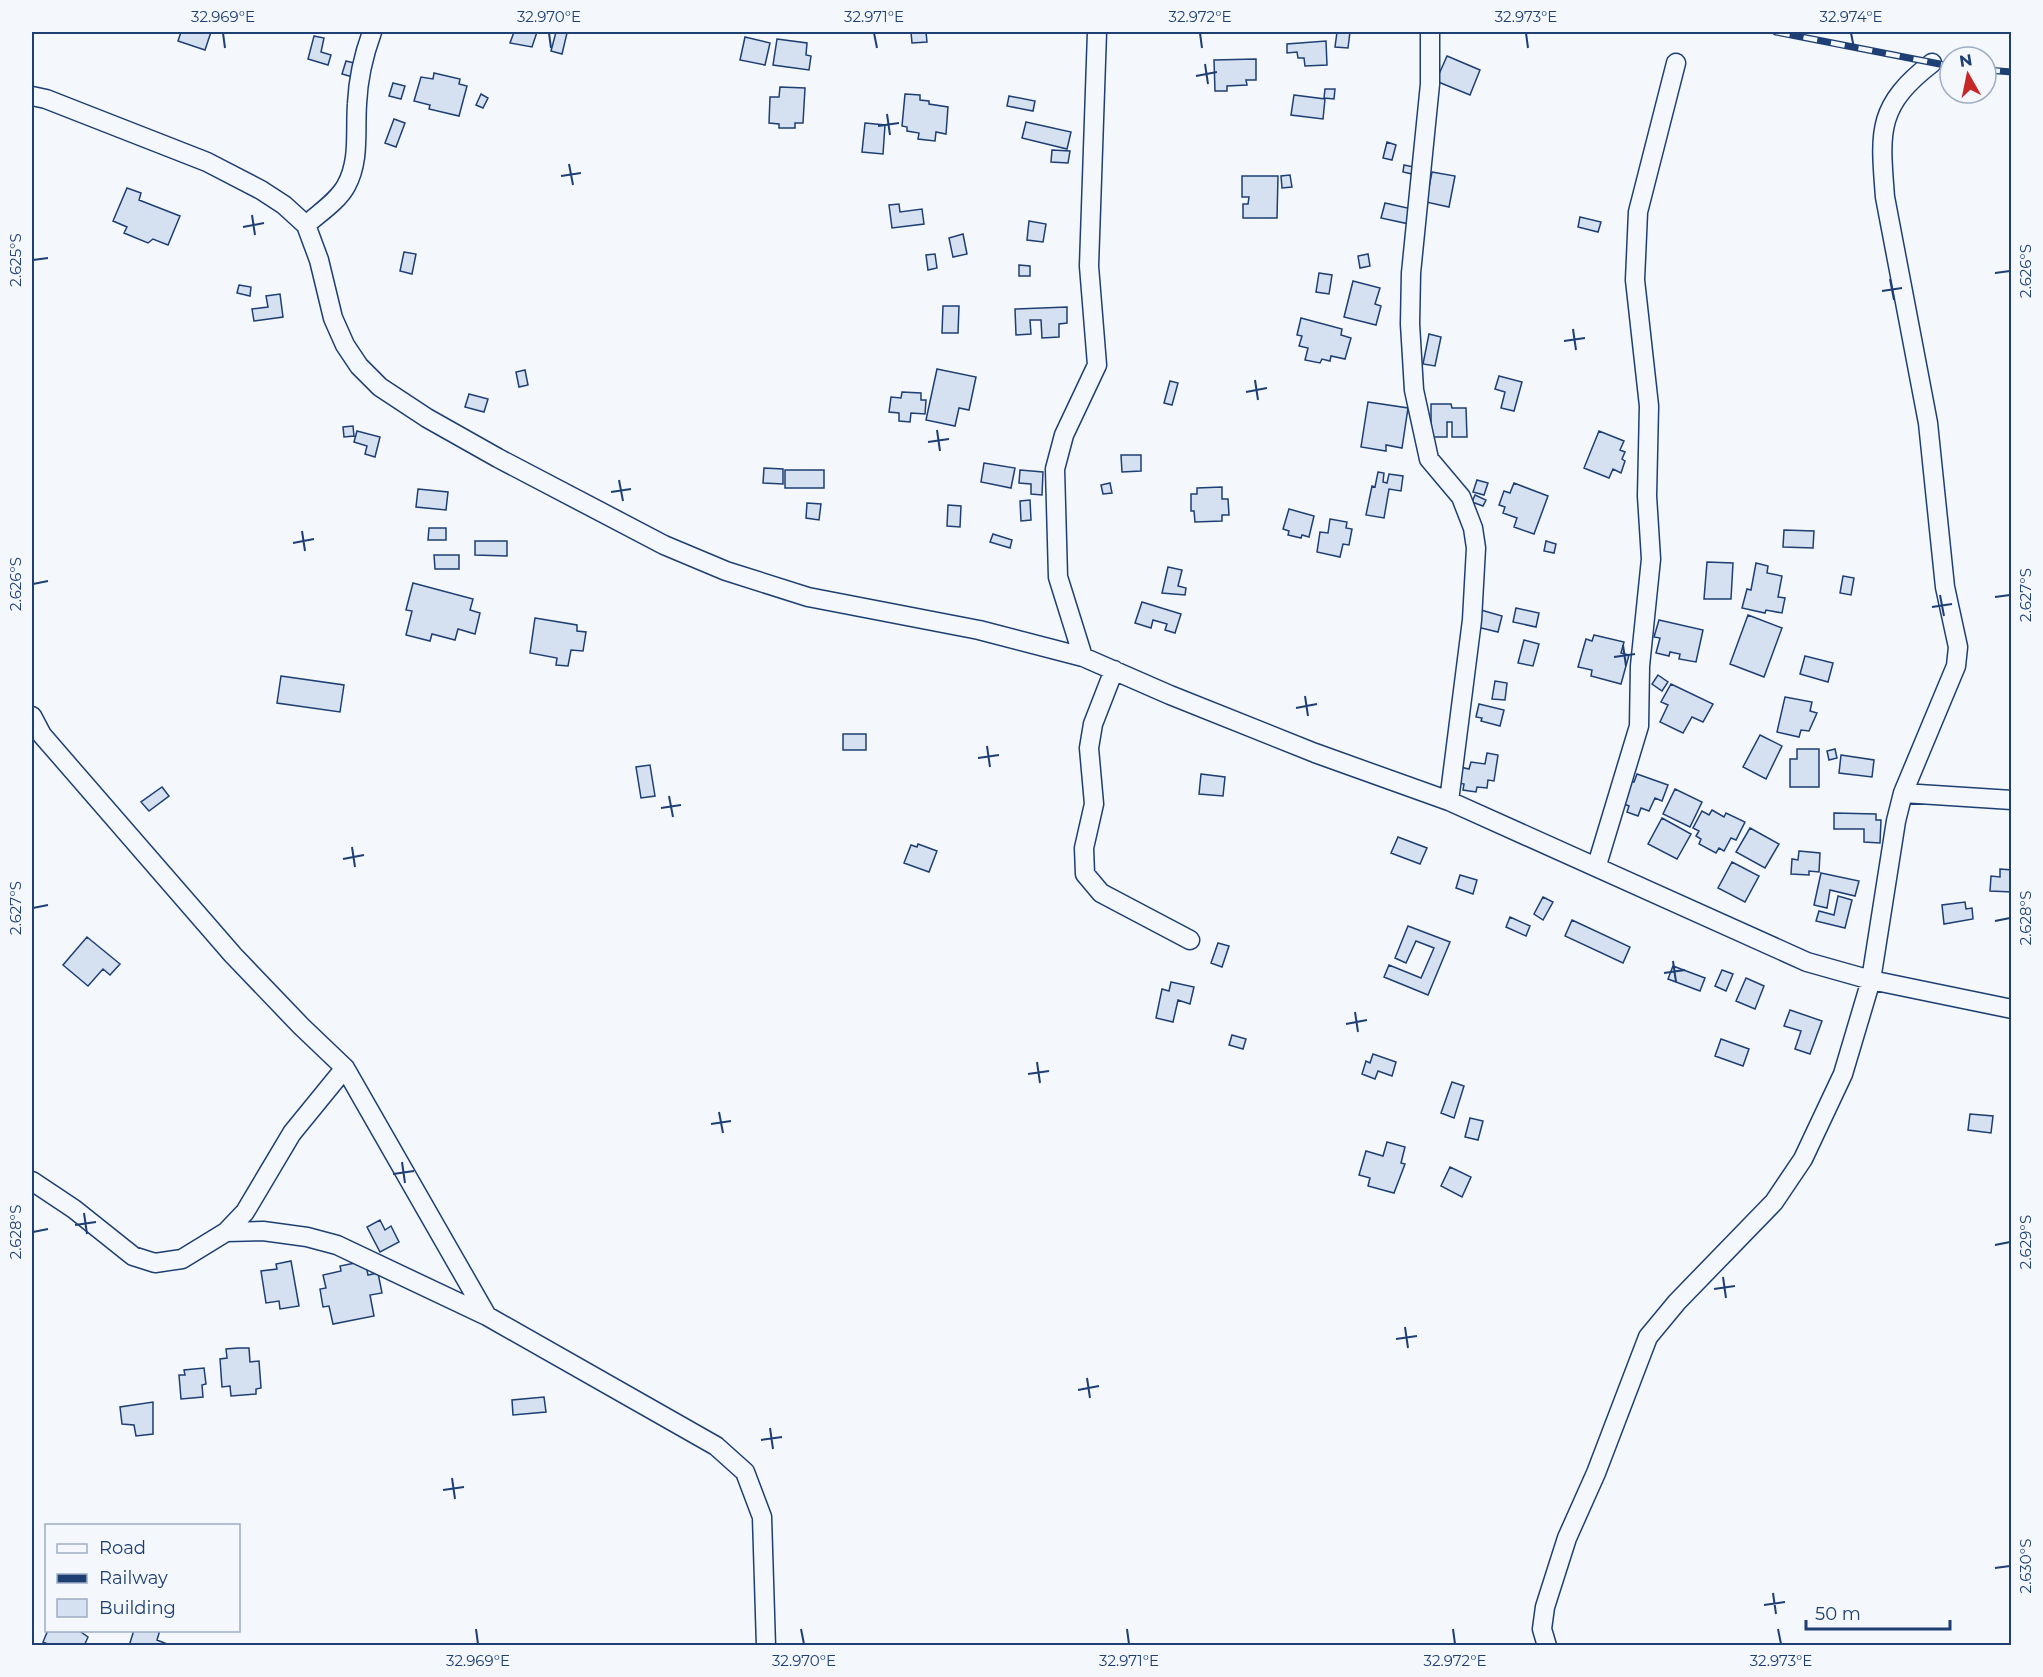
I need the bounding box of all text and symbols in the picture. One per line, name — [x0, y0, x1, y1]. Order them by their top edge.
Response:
text: 32.969°E — [191, 7, 255, 26]
text: 32.970°E — [517, 7, 581, 26]
text: 32.971°E — [844, 7, 904, 26]
text: 32.972°E — [1169, 7, 1231, 26]
text: 32.973°E — [1495, 7, 1557, 26]
text: 32.974°E — [1820, 7, 1882, 26]
north arrow — [1938, 45, 1998, 105]
text: N — [1958, 50, 1974, 71]
text: 2.625°S — [6, 233, 25, 287]
text: 2.626°S — [2016, 244, 2035, 298]
text: 2.626°S — [6, 557, 25, 611]
text: 2.627°S — [2016, 568, 2035, 622]
text: 2.627°S — [6, 881, 25, 935]
text: 2.628°S — [2016, 891, 2035, 945]
text: 2.628°S — [6, 1205, 25, 1259]
text: 2.629°S — [2016, 1215, 2035, 1269]
legend — [45, 1524, 240, 1632]
text: Road — [99, 1537, 146, 1559]
text: 2.630°S — [2016, 1538, 2035, 1594]
text: Railway — [99, 1567, 168, 1589]
scale bar — [1806, 1593, 1950, 1631]
text: Building — [99, 1597, 176, 1619]
text: 50 m — [1815, 1603, 1861, 1625]
text: 32.969°E — [446, 1651, 510, 1670]
text: 32.970°E — [772, 1651, 836, 1670]
text: 32.971°E — [1099, 1651, 1159, 1670]
text: 32.972°E — [1424, 1651, 1486, 1670]
text: 32.973°E — [1750, 1651, 1812, 1670]

